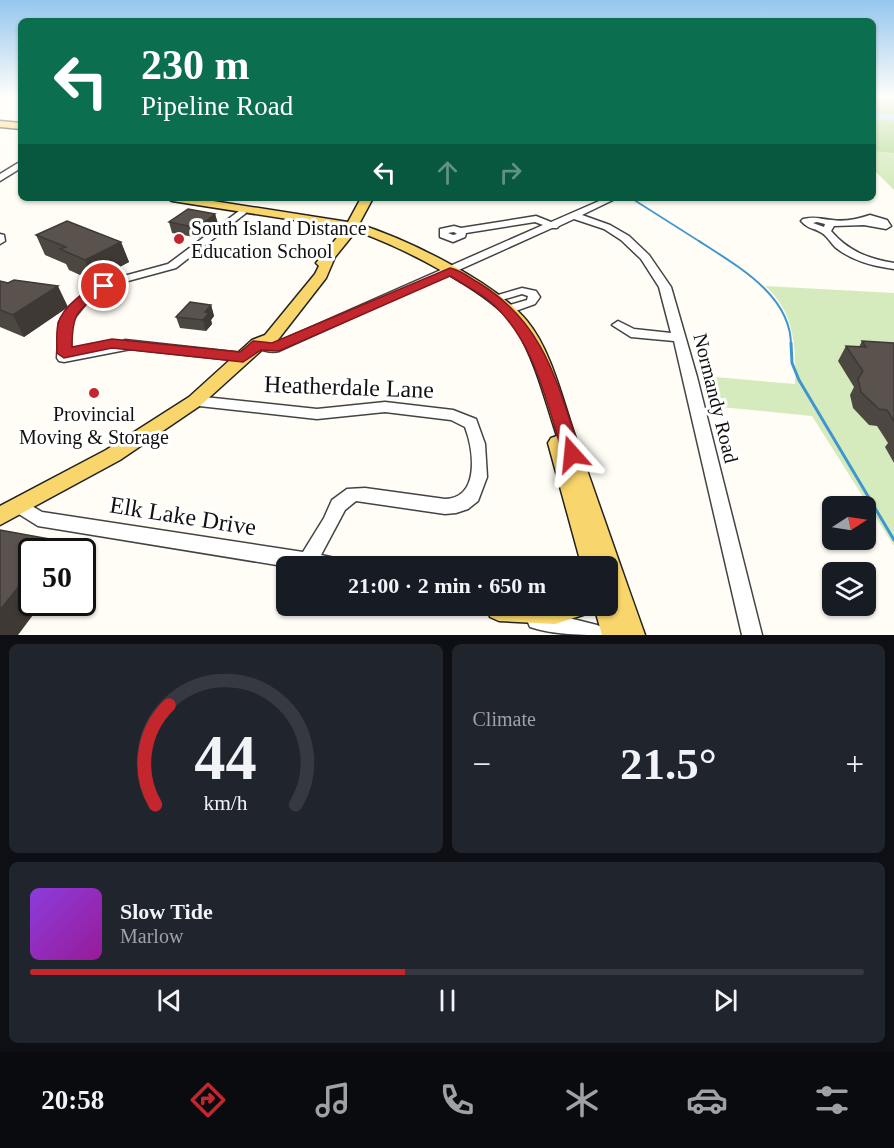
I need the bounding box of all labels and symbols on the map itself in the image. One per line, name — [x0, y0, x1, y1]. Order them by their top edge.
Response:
place label: South Island Distance Education School — [191, 217, 367, 262]
marker: South Island Distance Education School — [172, 232, 186, 246]
pin — [78, 260, 129, 311]
street label: Normandy Road — [688, 331, 743, 465]
street label: Heatherdale Lane — [264, 371, 434, 403]
marker: Provincial Moving & Storage — [87, 386, 101, 400]
place label: Provincial Moving & Storage — [19, 403, 169, 449]
position arrow — [540, 422, 604, 486]
street label: Elk Lake Drive — [108, 492, 258, 540]
north arrow — [822, 496, 876, 550]
speed limit sign: 50 — [18, 538, 96, 616]

